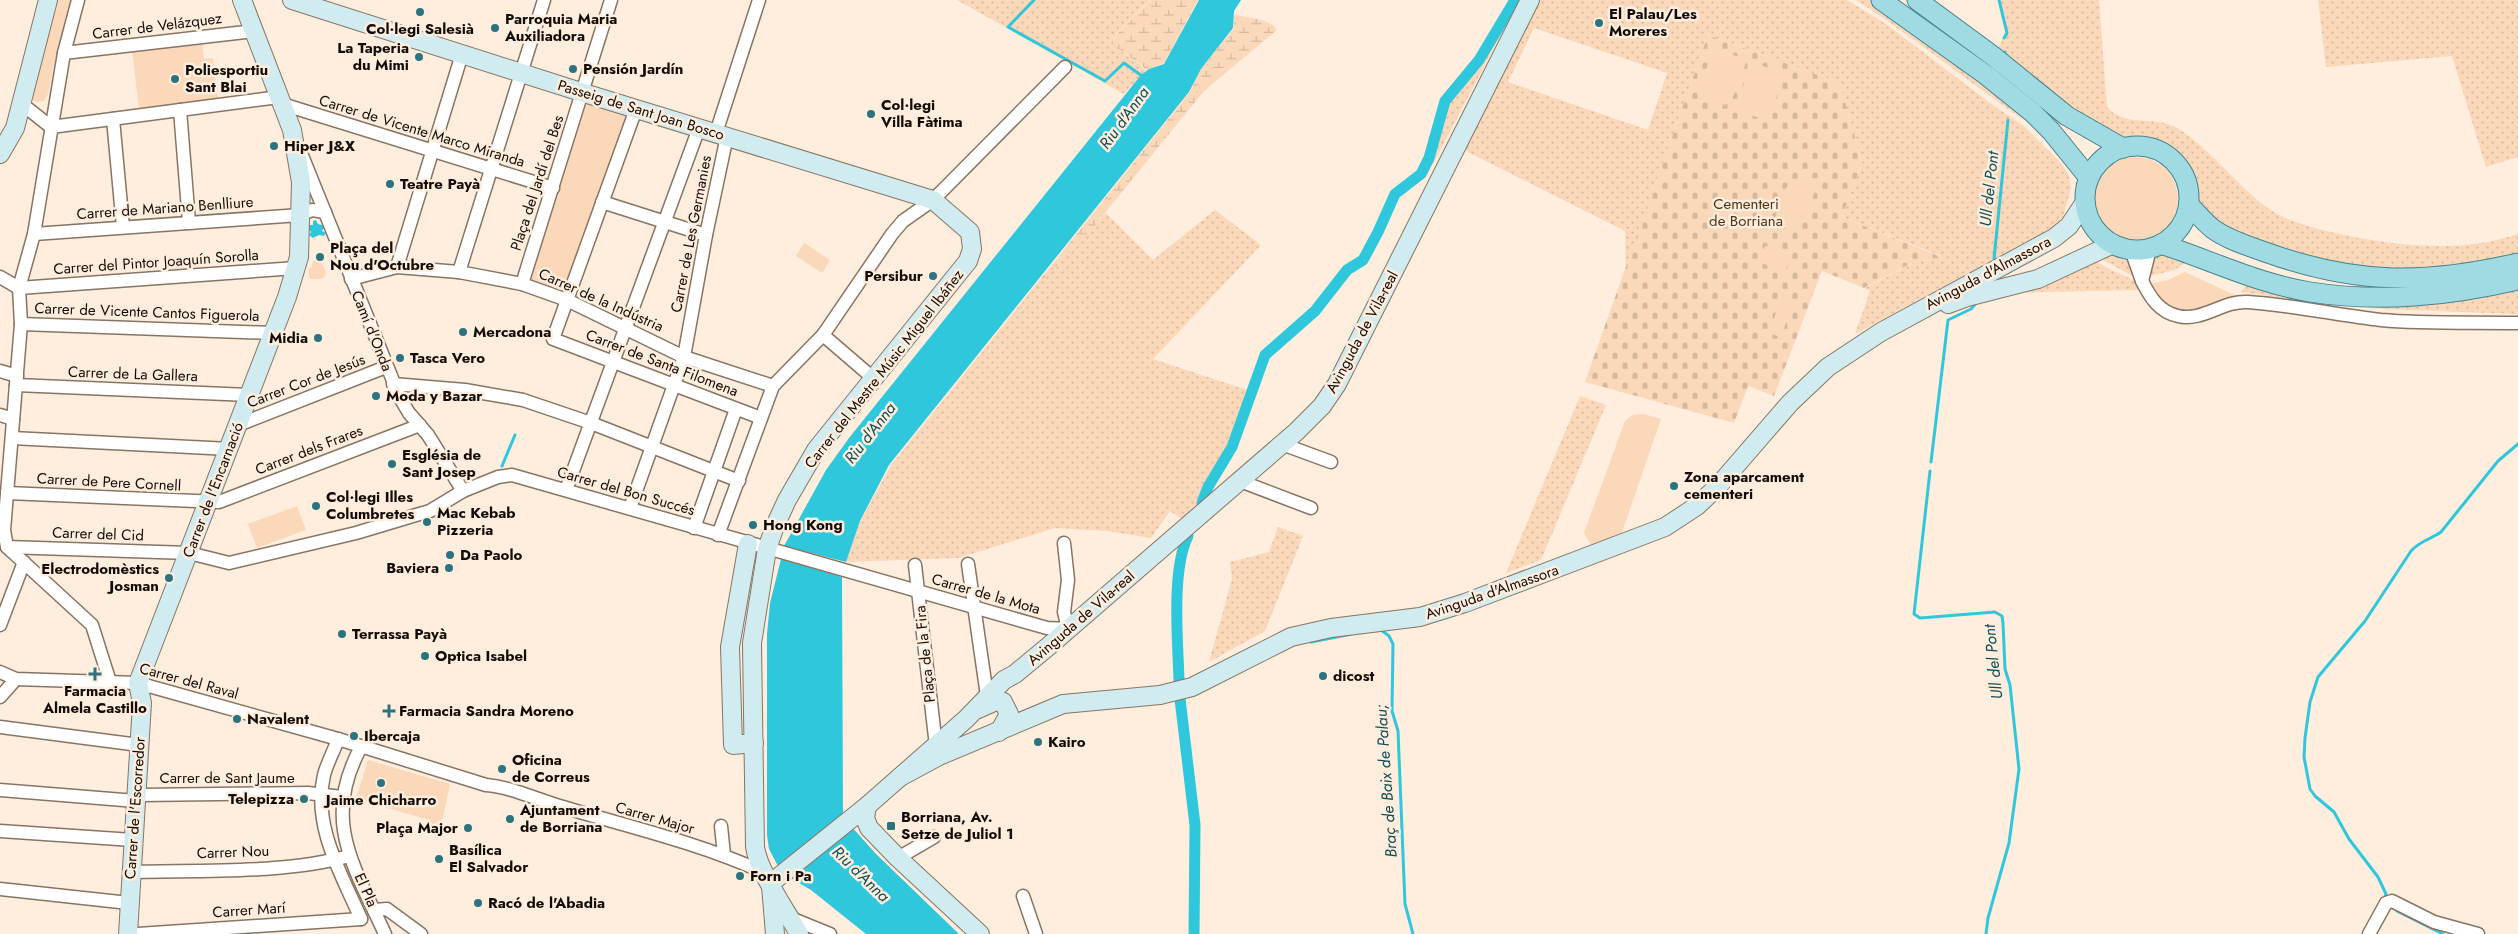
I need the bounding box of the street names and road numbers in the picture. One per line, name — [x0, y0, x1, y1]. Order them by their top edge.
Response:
street label: Carrer de Velázquez — [91, 7, 223, 45]
street label: Passeig de Sant Joan Bosco — [555, 74, 727, 146]
street label: Carrer de Vicente Marco Miranda — [316, 89, 528, 173]
street label: Plaça del Jardí del Bes — [505, 112, 569, 254]
street label: Carrer de Les Germanies — [665, 154, 717, 314]
street label: Carrer de Mariano Benlliure — [76, 191, 254, 225]
street label: Avinguda d'Almassora — [1921, 230, 2055, 316]
street label: Carrer del Pintor Joaquín Sorolla — [53, 244, 259, 280]
street label: Carrer de la Indústria — [535, 263, 667, 337]
street label: Carrer del Mestre Músic Miguel Ibáñez — [799, 265, 969, 473]
street label: Avinguda de Vila-real — [1320, 267, 1404, 397]
street label: Camí d'Onda — [346, 287, 398, 375]
street label: Carrer de Vicente Cantos Figuerola — [34, 297, 260, 327]
street label: Carrer de Santa Filomena — [582, 324, 742, 402]
street label: Carrer Cor de Jesús — [244, 348, 368, 414]
street label: Carrer de La Gallera — [68, 361, 198, 387]
street label: Carrer de l'Encarnació — [177, 419, 249, 561]
street label: Carrer dels Frares — [252, 419, 366, 481]
street label: Carrer del Bon Succés — [555, 461, 697, 521]
street label: Carrer de Pere Cornell — [36, 467, 182, 497]
street label: Carrer del Cid — [52, 521, 144, 547]
street label: Avinguda d'Almassora — [1422, 559, 1562, 625]
street label: Avinguda de Vila-real — [1022, 565, 1140, 671]
street label: Carrer de la Mota — [929, 568, 1043, 620]
street label: Plaça de la Fira — [909, 604, 941, 704]
street label: Carrer del Raval — [137, 657, 241, 705]
street label: Carrer de l'Escorredor — [119, 735, 151, 880]
street label: Carrer de Sant Jaume — [159, 767, 295, 789]
street label: Carrer Major — [613, 796, 698, 840]
street label: Carrer Nou — [196, 840, 270, 864]
street label: El Pla — [349, 869, 383, 911]
street label: Carrer Marí — [212, 896, 287, 924]

